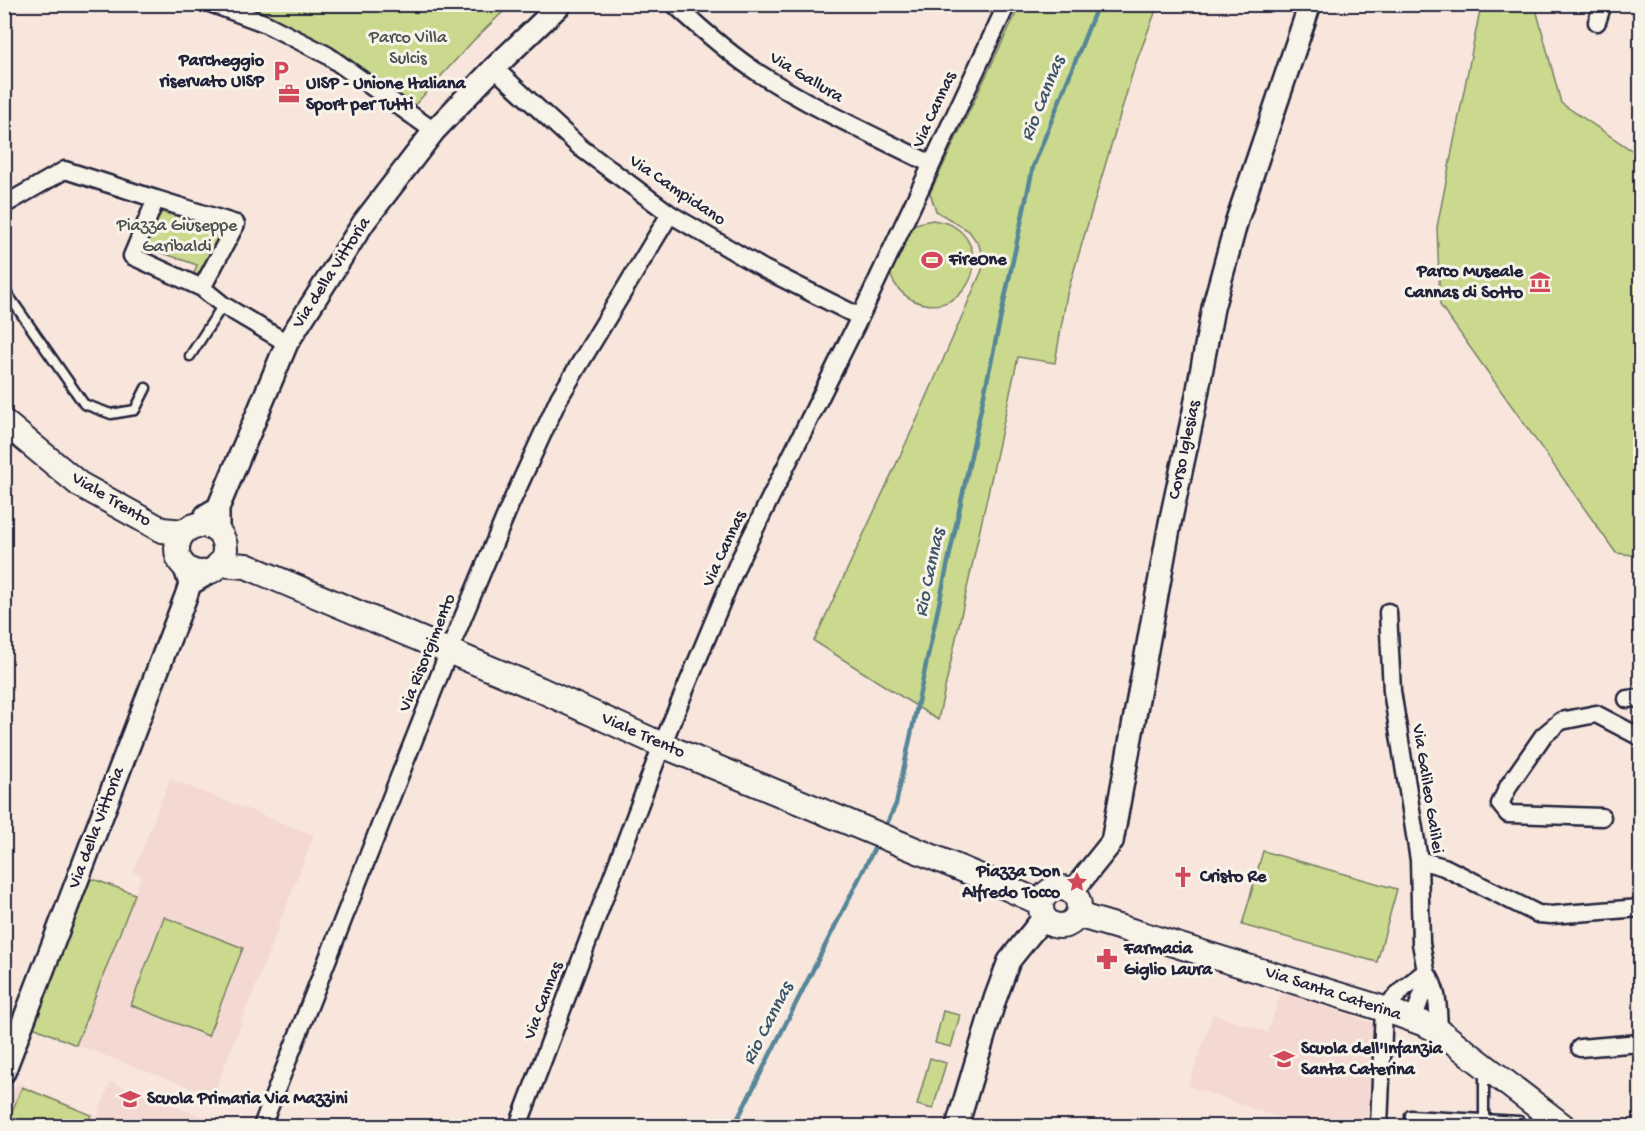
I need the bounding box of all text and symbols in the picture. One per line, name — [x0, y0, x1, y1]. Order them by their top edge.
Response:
park label: Parco Villa Sulcis — [368, 28, 448, 70]
street label: Via Gallura — [764, 47, 848, 109]
place label: Parcheggio riservato UISP — [159, 51, 265, 93]
water label: Rio Cannas — [1017, 52, 1072, 145]
parking icon: Parcheggio riservato UISP — [269, 59, 293, 83]
street label: Via Cannas — [908, 67, 962, 152]
place label: UISP - Unione Italiana Sport per Tutti — [306, 74, 467, 116]
office icon: UISP - Unione Italiana Sport per Tutti — [277, 82, 301, 106]
street label: Via Campidano — [624, 150, 729, 231]
street label: Via della Vittoria — [288, 213, 376, 333]
park label: Piazza Giuseppe Garibaldi — [116, 216, 238, 258]
sports icon: FireOne — [920, 248, 944, 272]
place label: FireOne — [948, 250, 1007, 271]
place label: Parco Museale Cannas di Sotto — [1404, 262, 1524, 304]
museum icon: Parco Museale Cannas di Sotto — [1528, 270, 1552, 294]
street label: Corso Iglesias — [1164, 397, 1206, 501]
street label: Viale Trento — [66, 467, 155, 532]
street label: Via Cannas — [698, 506, 752, 591]
water label: Rio Cannas — [910, 525, 952, 619]
street label: Via Risorgimento — [394, 591, 461, 716]
street label: Viale Trento — [597, 708, 688, 764]
street label: Via Galileo Galilei — [1406, 722, 1448, 855]
street label: Via della Vittoria — [64, 763, 130, 893]
place label: Piazza Don Alfredo Tocco — [961, 862, 1061, 904]
church icon: Cristo Re — [1171, 865, 1195, 889]
place label: Cristo Re — [1199, 867, 1267, 888]
place icon: Piazza Don Alfredo Tocco — [1065, 870, 1089, 894]
place label: Farmacia Giglio Laura — [1123, 939, 1213, 981]
pharmacy icon: Farmacia Giglio Laura — [1095, 947, 1119, 971]
street label: Via Cannas — [519, 958, 569, 1044]
street label: Via Santa Caterina — [1261, 962, 1405, 1026]
water label: Rio Cannas — [738, 978, 800, 1069]
place label: Scuola dell'Infanzia Santa Caterina — [1301, 1039, 1444, 1081]
school or university icon: Scuola dell'Infanzia Santa Caterina — [1272, 1047, 1296, 1071]
school or university icon: Scuola Primaria Via Mazzini — [118, 1087, 142, 1111]
place label: Scuola Primaria Via Mazzini — [147, 1089, 348, 1110]

